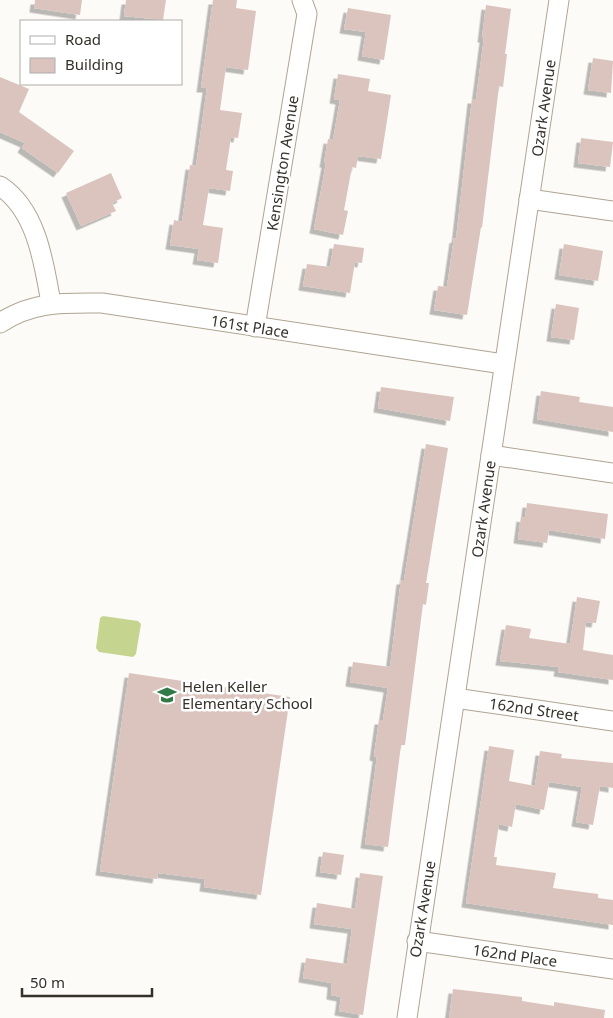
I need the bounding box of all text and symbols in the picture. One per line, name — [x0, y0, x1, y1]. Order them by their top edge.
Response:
legend — [20, 20, 182, 85]
text: Road — [65, 29, 101, 49]
text: Building — [65, 54, 123, 74]
street label: Ozark Avenue — [526, 58, 560, 158]
street label: Kensington Avenue — [261, 94, 303, 232]
street label: 161st Place — [209, 310, 291, 342]
street label: Ozark Avenue — [466, 459, 500, 559]
place label: Helen Keller Elementary School — [182, 676, 313, 713]
school or university icon: Helen Keller Elementary School — [156, 684, 178, 706]
street label: 162nd Street — [488, 693, 581, 725]
street label: Ozark Avenue — [404, 859, 440, 959]
street label: 162nd Place — [471, 939, 559, 971]
scale bar — [22, 966, 152, 998]
text: 50 m — [30, 972, 65, 992]

